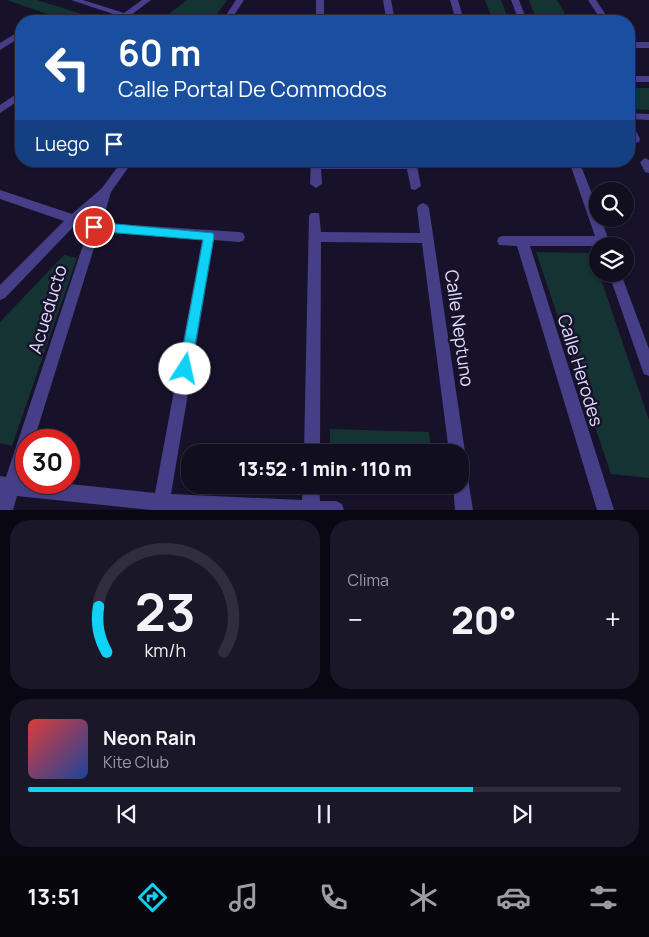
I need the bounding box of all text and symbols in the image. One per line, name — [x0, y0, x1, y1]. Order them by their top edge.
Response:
text: 60 m — [118, 29, 201, 77]
icon: left — [35, 35, 100, 100]
text: Calle Portal De Commodos — [118, 74, 387, 104]
icon: arrive — [100, 130, 128, 158]
text: Luego — [35, 131, 90, 157]
map controls — [589, 182, 634, 282]
button: search — [589, 182, 634, 227]
pin — [73, 206, 115, 248]
icon: arrive — [80, 213, 108, 241]
button: layers — [589, 237, 634, 282]
street label: Acueducto — [22, 262, 72, 356]
street label: Calle Neptuno — [440, 268, 480, 388]
street label: Calle Herodes — [553, 311, 609, 429]
position arrow — [158, 342, 210, 394]
speed limit sign: 30 — [15, 429, 80, 494]
text: 13:52 · 1 min · 110 m — [238, 456, 412, 482]
text: Clima — [348, 569, 389, 591]
text: 23 — [134, 576, 195, 647]
text: 20° — [451, 593, 517, 645]
text: − — [348, 600, 363, 638]
text: + — [605, 600, 621, 638]
text: km/h — [144, 638, 186, 662]
text: Neon Rain — [103, 725, 196, 751]
text: Kite Club — [103, 751, 169, 773]
icon: previous — [113, 800, 141, 828]
icon: pause — [310, 800, 338, 828]
icon: next — [508, 800, 536, 828]
icon: directions — [135, 880, 170, 915]
icon: music — [226, 880, 261, 915]
icon: phone — [316, 880, 351, 915]
icon: climate — [406, 880, 441, 915]
icon: car — [496, 880, 531, 915]
icon: filters — [586, 880, 621, 915]
text: 13:51 — [28, 882, 80, 912]

